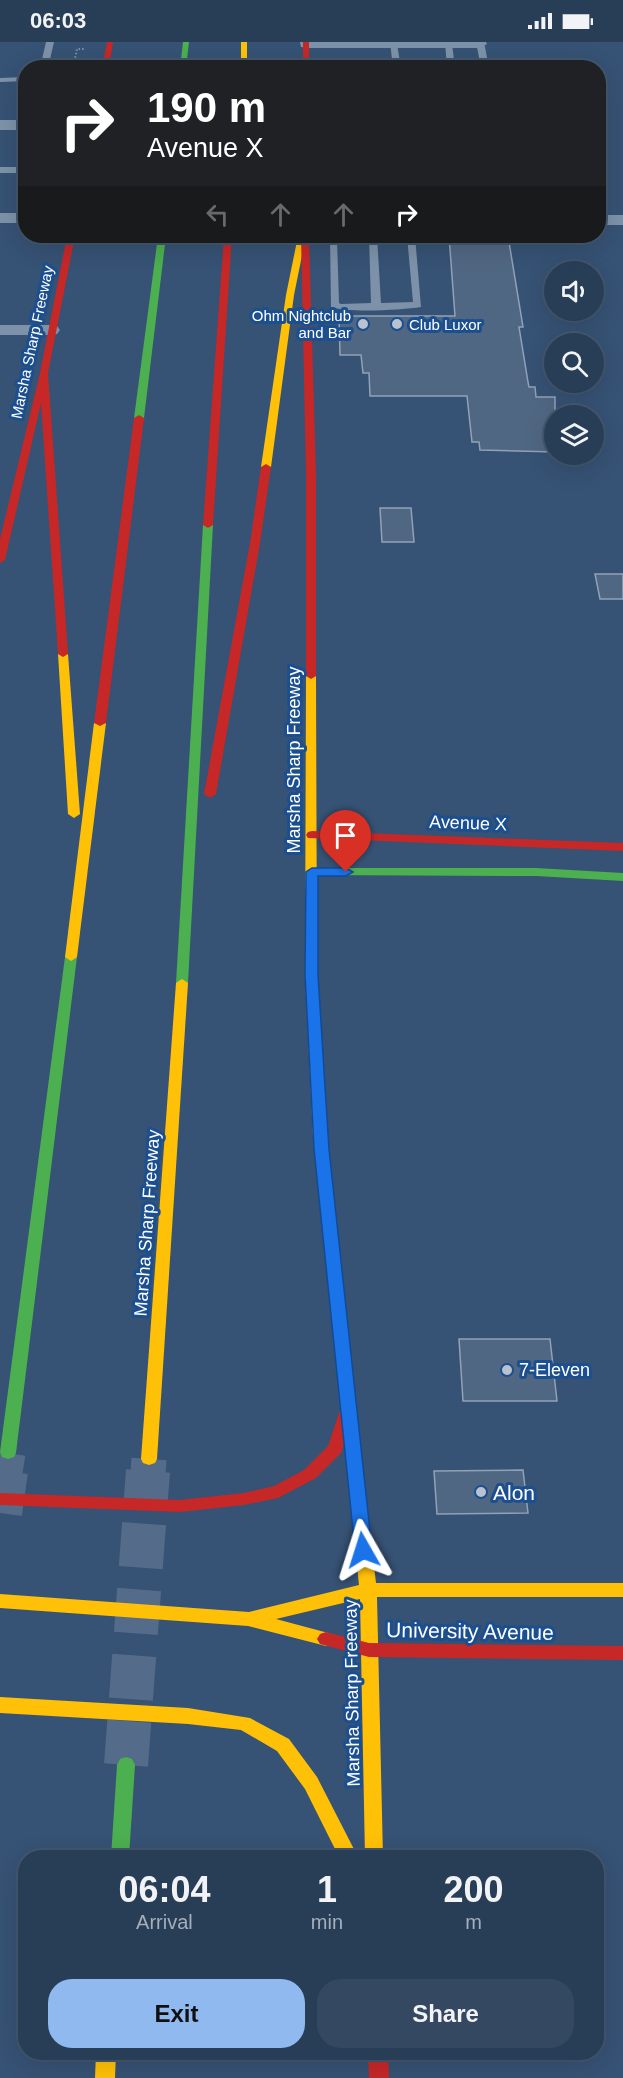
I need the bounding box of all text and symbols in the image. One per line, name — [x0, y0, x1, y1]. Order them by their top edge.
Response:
text: 06:03 — [30, 8, 86, 33]
icon: right — [48, 84, 126, 162]
text: 190 m — [147, 84, 266, 131]
text: Avenue X — [147, 133, 264, 163]
icon: left — [201, 198, 234, 231]
icon: ahead — [264, 198, 297, 231]
icon: ahead — [327, 198, 360, 231]
icon: right — [390, 198, 423, 231]
map controls — [544, 261, 604, 465]
button: sound — [544, 261, 604, 321]
street label: Marsha Sharp Freeway — [7, 264, 57, 420]
place label: Ohm Nightclub and Bar — [252, 307, 351, 341]
place label: Club Luxor — [409, 316, 482, 333]
marker: Ohm Nightclub and Bar — [356, 317, 370, 331]
marker: Club Luxor — [390, 317, 404, 331]
button: search — [544, 333, 604, 393]
button: layers — [544, 405, 604, 465]
street label: Marsha Sharp Freeway — [284, 666, 304, 854]
pin — [320, 810, 371, 872]
street label: Avenue X — [429, 812, 507, 834]
icon: arrive — [329, 819, 362, 852]
street label: Marsha Sharp Freeway — [130, 1129, 164, 1317]
place label: 7-Eleven — [519, 1360, 590, 1380]
marker: 7-Eleven — [500, 1363, 514, 1377]
place label: Alon — [493, 1481, 535, 1504]
marker: Alon — [474, 1485, 488, 1499]
position arrow — [331, 1518, 395, 1582]
street label: Marsha Sharp Freeway — [340, 1599, 364, 1787]
street label: University Avenue — [386, 1618, 554, 1644]
text: 06:04 — [118, 1869, 210, 1910]
text: 1 — [317, 1869, 337, 1910]
text: 200 — [443, 1869, 504, 1910]
text: Arrival — [136, 1911, 193, 1933]
text: min — [311, 1911, 343, 1933]
text: m — [465, 1911, 482, 1933]
button: Exit — [48, 1979, 305, 2048]
button: Share — [317, 1979, 574, 2048]

